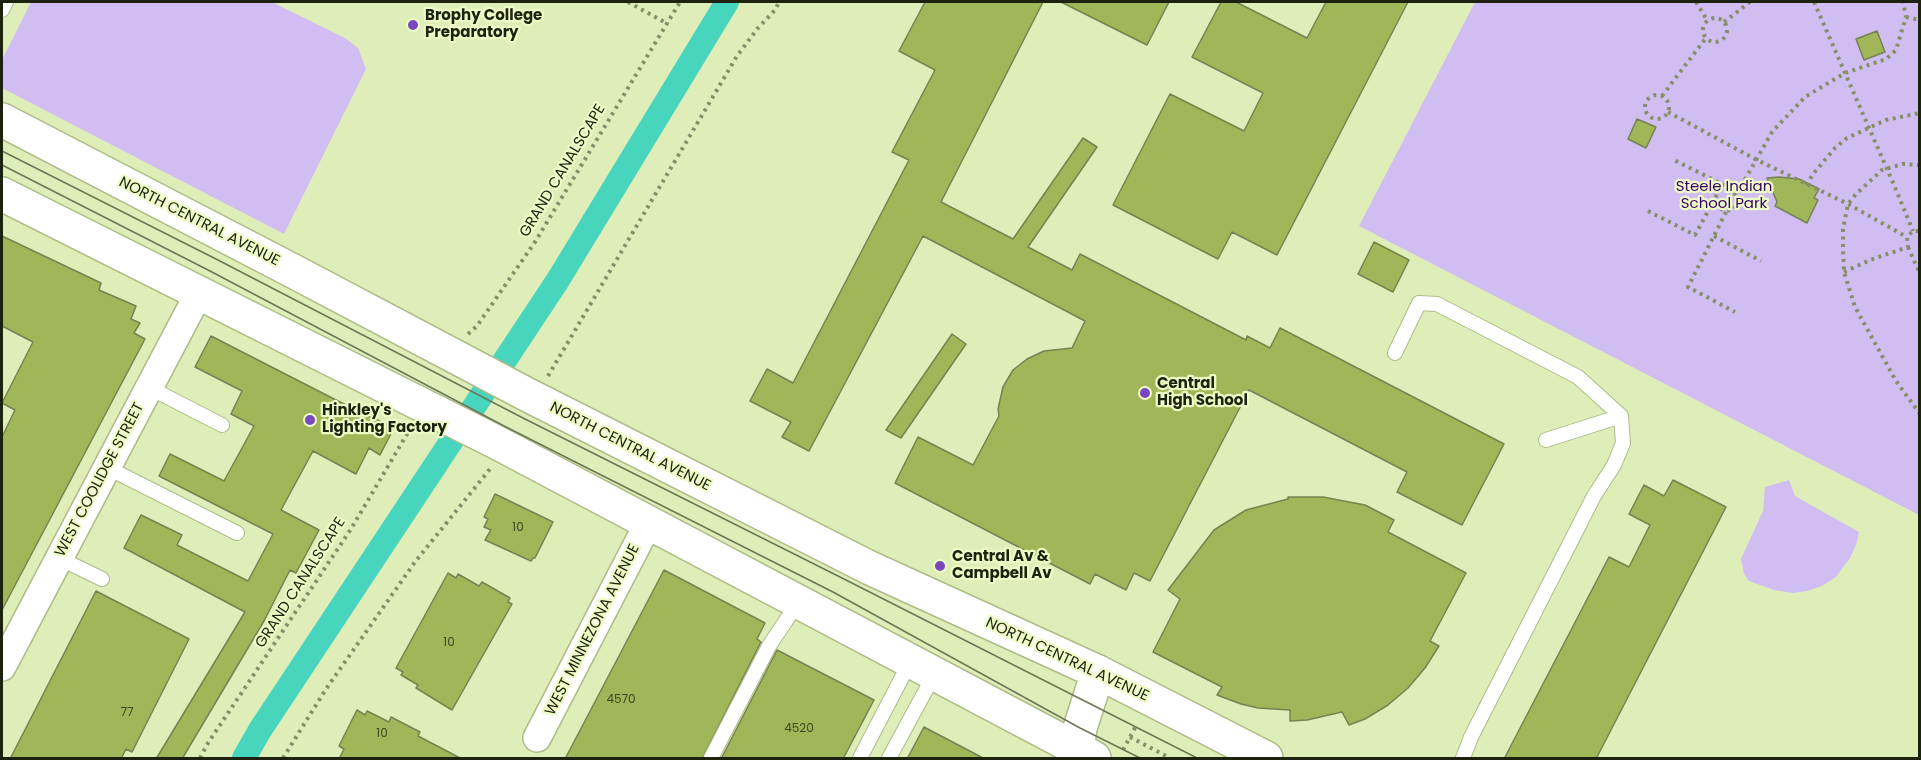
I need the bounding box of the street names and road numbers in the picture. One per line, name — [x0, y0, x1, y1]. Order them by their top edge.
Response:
street label: GRAND CANALSCAPE — [516, 101, 610, 241]
street label: NORTH CENTRAL AVENUE — [116, 174, 282, 270]
street label: NORTH CENTRAL AVENUE — [547, 399, 713, 495]
street label: WEST COOLIDGE STREET — [52, 400, 148, 560]
street label: GRAND CANALSCAPE — [252, 514, 350, 652]
street label: WEST MINNEZONA AVENUE — [542, 541, 644, 719]
street label: NORTH CENTRAL AVENUE — [983, 614, 1151, 706]

